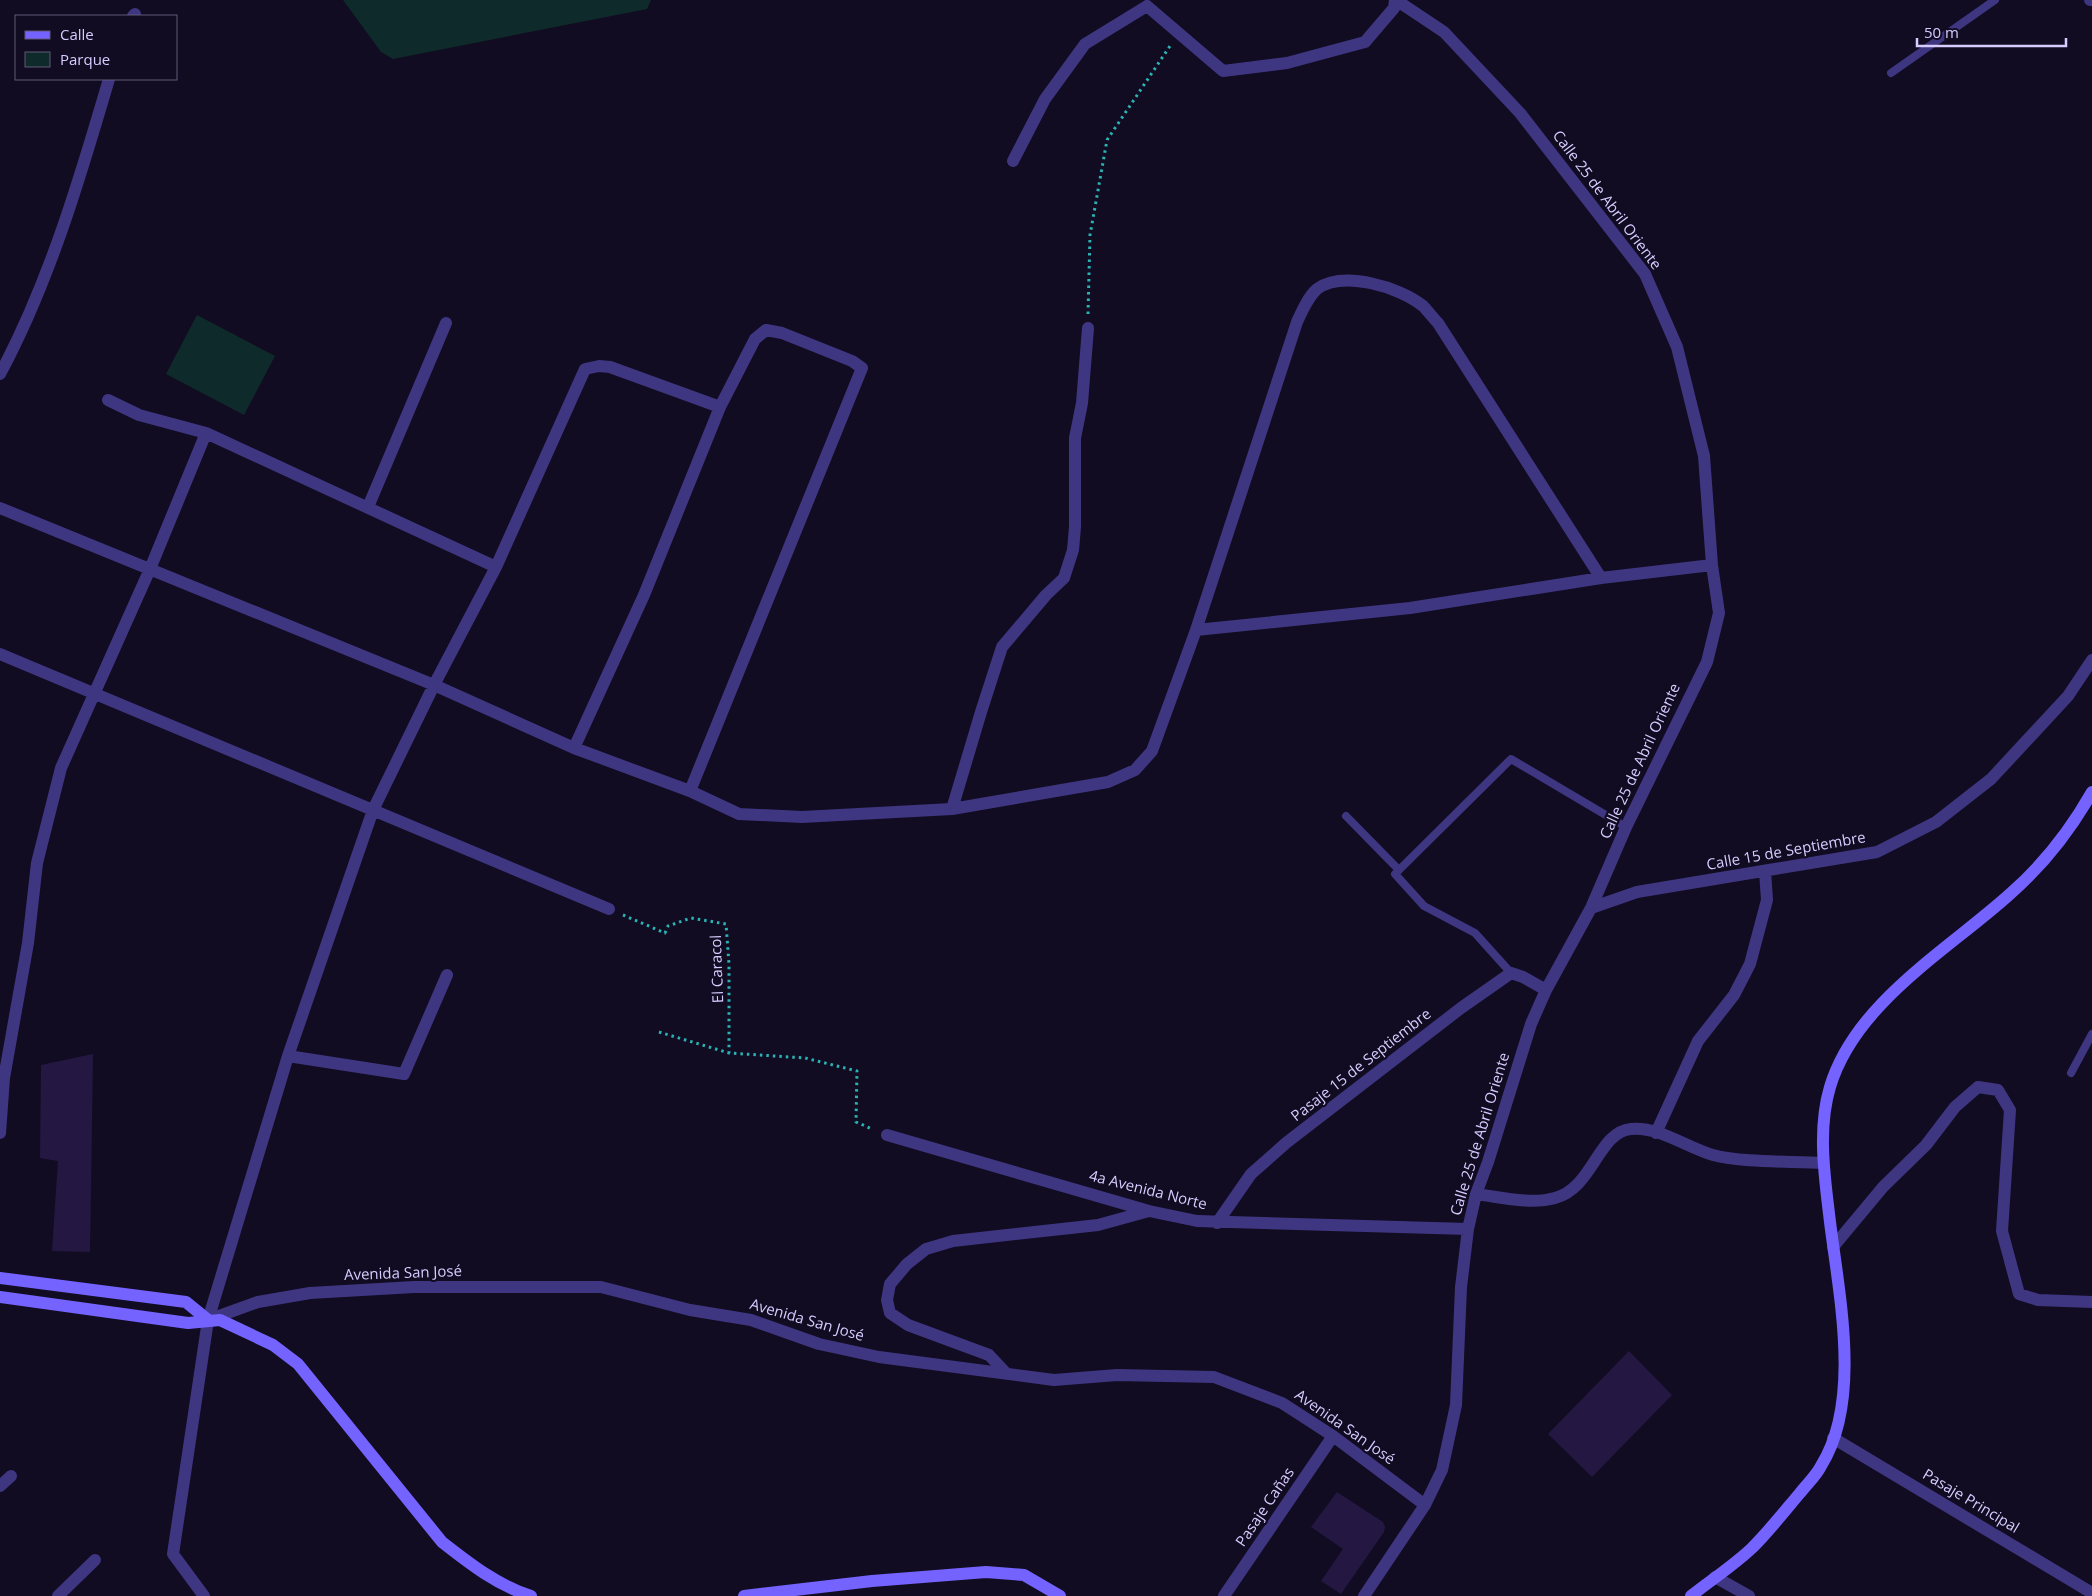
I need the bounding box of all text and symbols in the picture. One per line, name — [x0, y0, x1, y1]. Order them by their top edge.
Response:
legend — [15, 15, 178, 80]
scale bar — [1917, 15, 2066, 47]
text: 50 m — [1924, 22, 1959, 42]
text: Calle — [60, 24, 94, 44]
text: Parque — [60, 49, 110, 69]
street label: Calle 25 de Abril Oriente — [1549, 126, 1667, 273]
street label: Calle 25 de Abril Oriente — [1594, 680, 1684, 842]
street label: Calle 15 de Septiembre — [1705, 826, 1867, 874]
street label: El Caracol — [705, 935, 727, 1003]
street label: Pasaje 15 de Septiembre — [1286, 1003, 1435, 1125]
street label: Calle 25 de Abril Oriente — [1445, 1050, 1513, 1218]
street label: 4a Avenida Norte — [1087, 1165, 1209, 1213]
street label: Avenida San José — [344, 1260, 462, 1284]
street label: Avenida San José — [748, 1293, 867, 1345]
street label: Avenida San José — [1291, 1384, 1400, 1468]
street label: Pasaje Cañas — [1230, 1463, 1298, 1550]
street label: Pasaje Principal — [1919, 1463, 2024, 1537]

